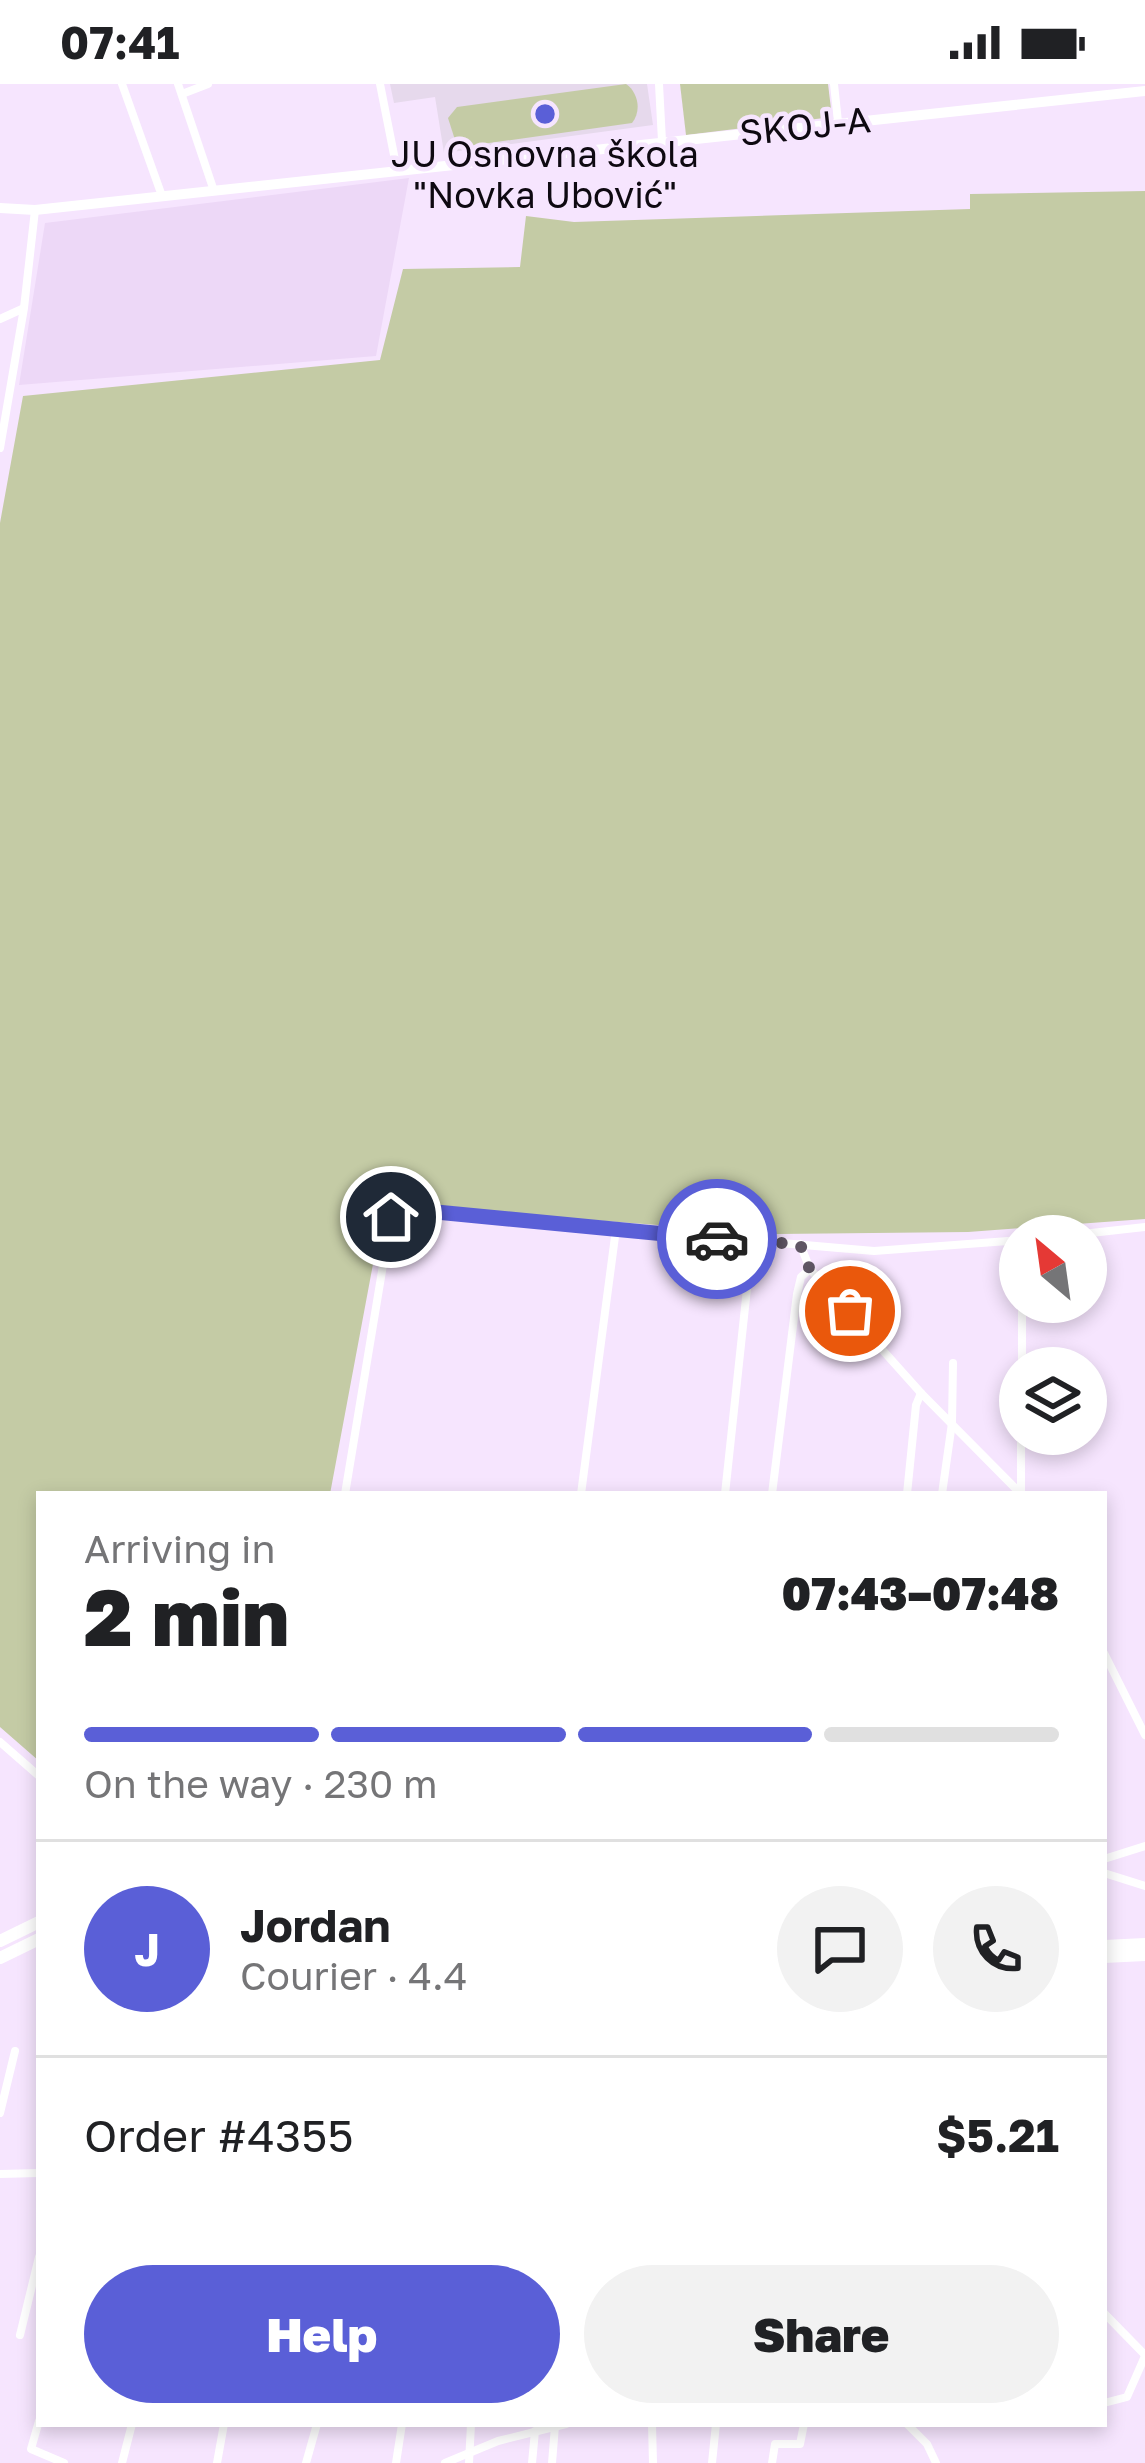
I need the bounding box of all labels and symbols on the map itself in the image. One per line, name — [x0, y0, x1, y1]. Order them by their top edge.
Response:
street label: SKOJ-A — [737, 97, 873, 154]
marker: JU Osnovna škola "Novka Ubović" — [532, 101, 558, 127]
place label: JU Osnovna škola "Novka Ubović" — [391, 132, 699, 216]
pin — [340, 1166, 442, 1268]
courier — [657, 1179, 777, 1299]
north arrow — [999, 1215, 1107, 1323]
pin — [799, 1260, 901, 1362]

